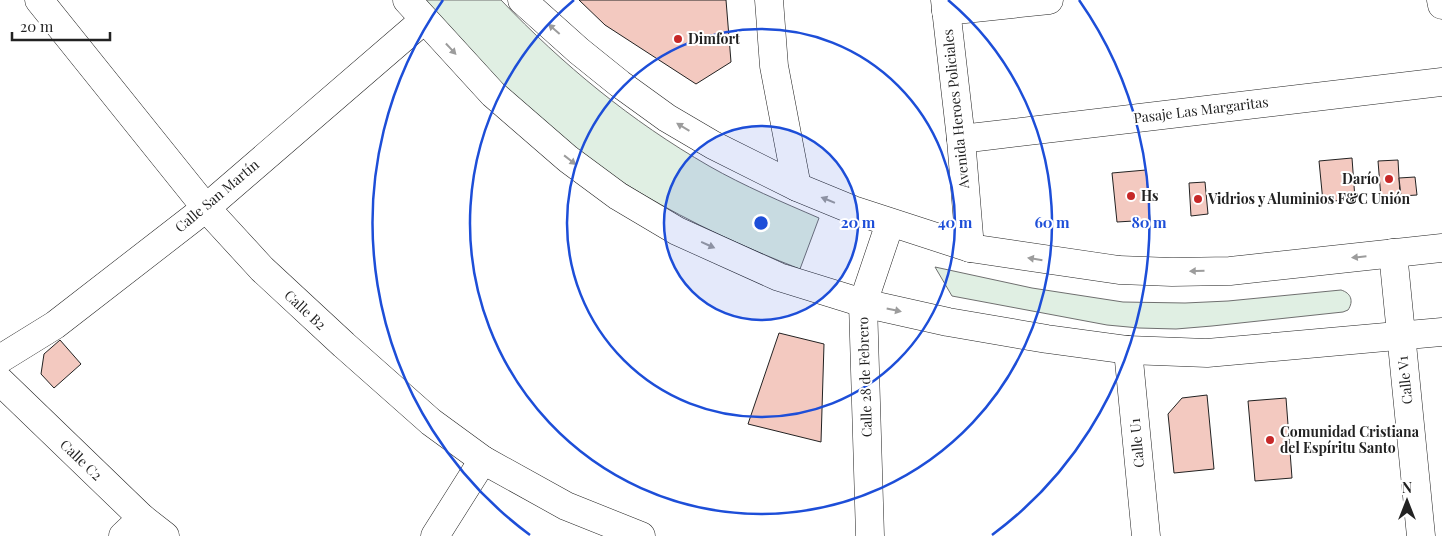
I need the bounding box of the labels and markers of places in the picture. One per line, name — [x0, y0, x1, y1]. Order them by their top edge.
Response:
place label: Dimfort — [688, 29, 740, 48]
marker: Dimfort — [672, 33, 684, 45]
place label: Darío — [1342, 169, 1379, 188]
marker: Darío — [1383, 173, 1395, 185]
place label: Hs — [1141, 186, 1159, 205]
place label: Vidrios y Aluminios F&C Unión — [1207, 189, 1411, 208]
marker: Hs — [1125, 190, 1137, 202]
marker: Vidrios y Aluminios F&C Unión — [1192, 193, 1204, 205]
centre of rings — [752, 214, 770, 232]
place label: Comunidad Cristiana del Espíritu Santo — [1280, 422, 1420, 457]
marker: Comunidad Cristiana del Espíritu Santo — [1264, 434, 1276, 446]

